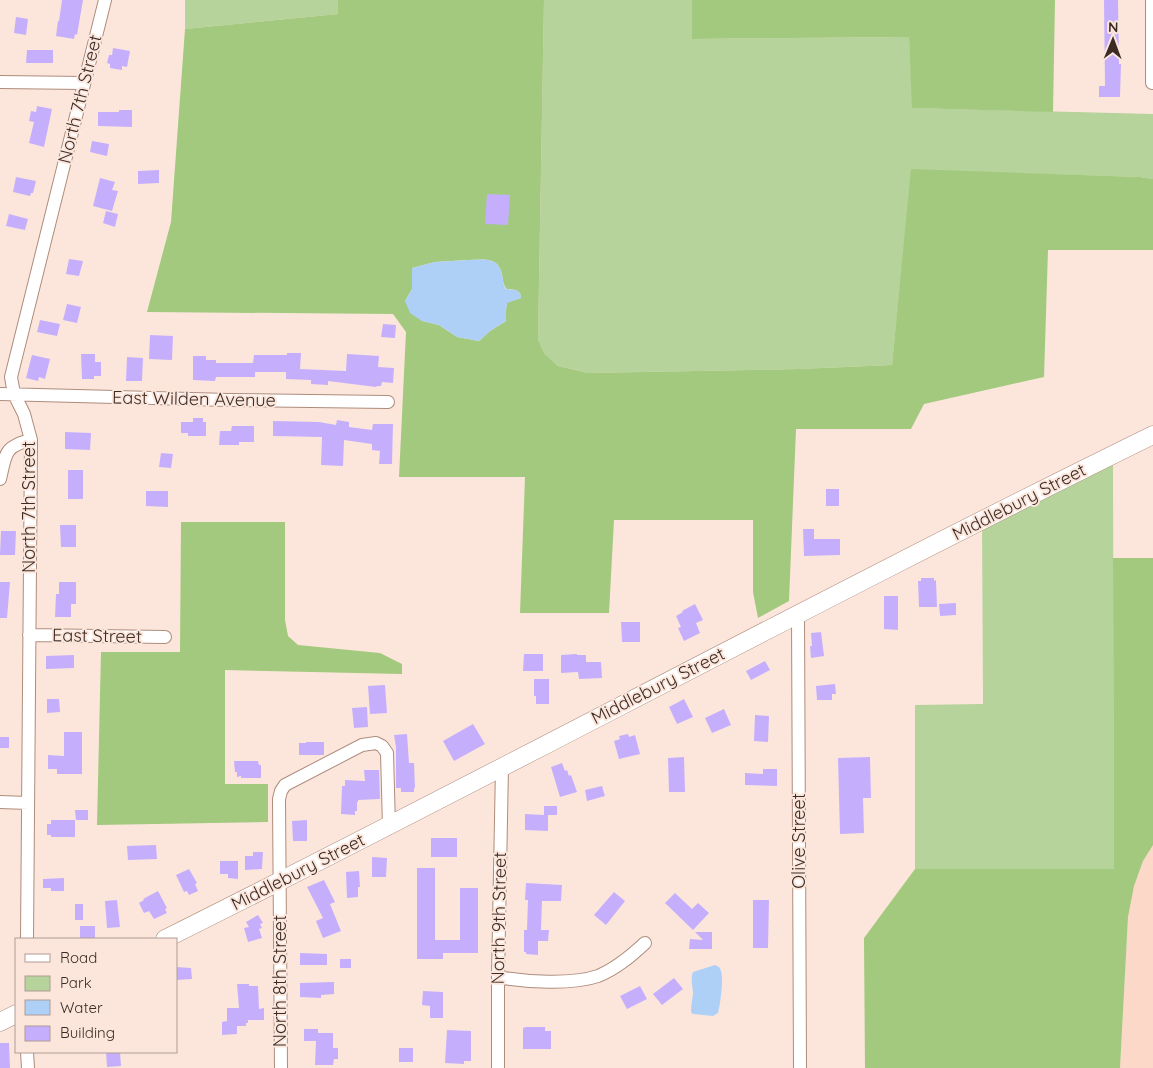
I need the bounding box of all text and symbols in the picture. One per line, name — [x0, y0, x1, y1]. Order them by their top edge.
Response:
north arrow — [1088, 15, 1138, 65]
text: N — [1108, 18, 1119, 36]
street label: North 7th Street — [52, 32, 107, 166]
street label: East Wilden Avenue — [112, 386, 276, 411]
street label: North 7th Street — [17, 441, 40, 573]
street label: Middlebury Street — [948, 458, 1090, 545]
street label: East Street — [52, 623, 142, 648]
street label: Middlebury Street — [587, 642, 729, 729]
street label: Olive Street — [787, 793, 810, 889]
street label: Middlebury Street — [227, 828, 369, 915]
street label: North 9th Street — [486, 851, 511, 984]
street label: North 8th Street — [268, 915, 291, 1047]
legend — [15, 938, 178, 1053]
text: Road — [60, 948, 97, 967]
text: Park — [60, 973, 92, 992]
text: Water — [60, 998, 103, 1017]
text: Building — [60, 1023, 115, 1042]

